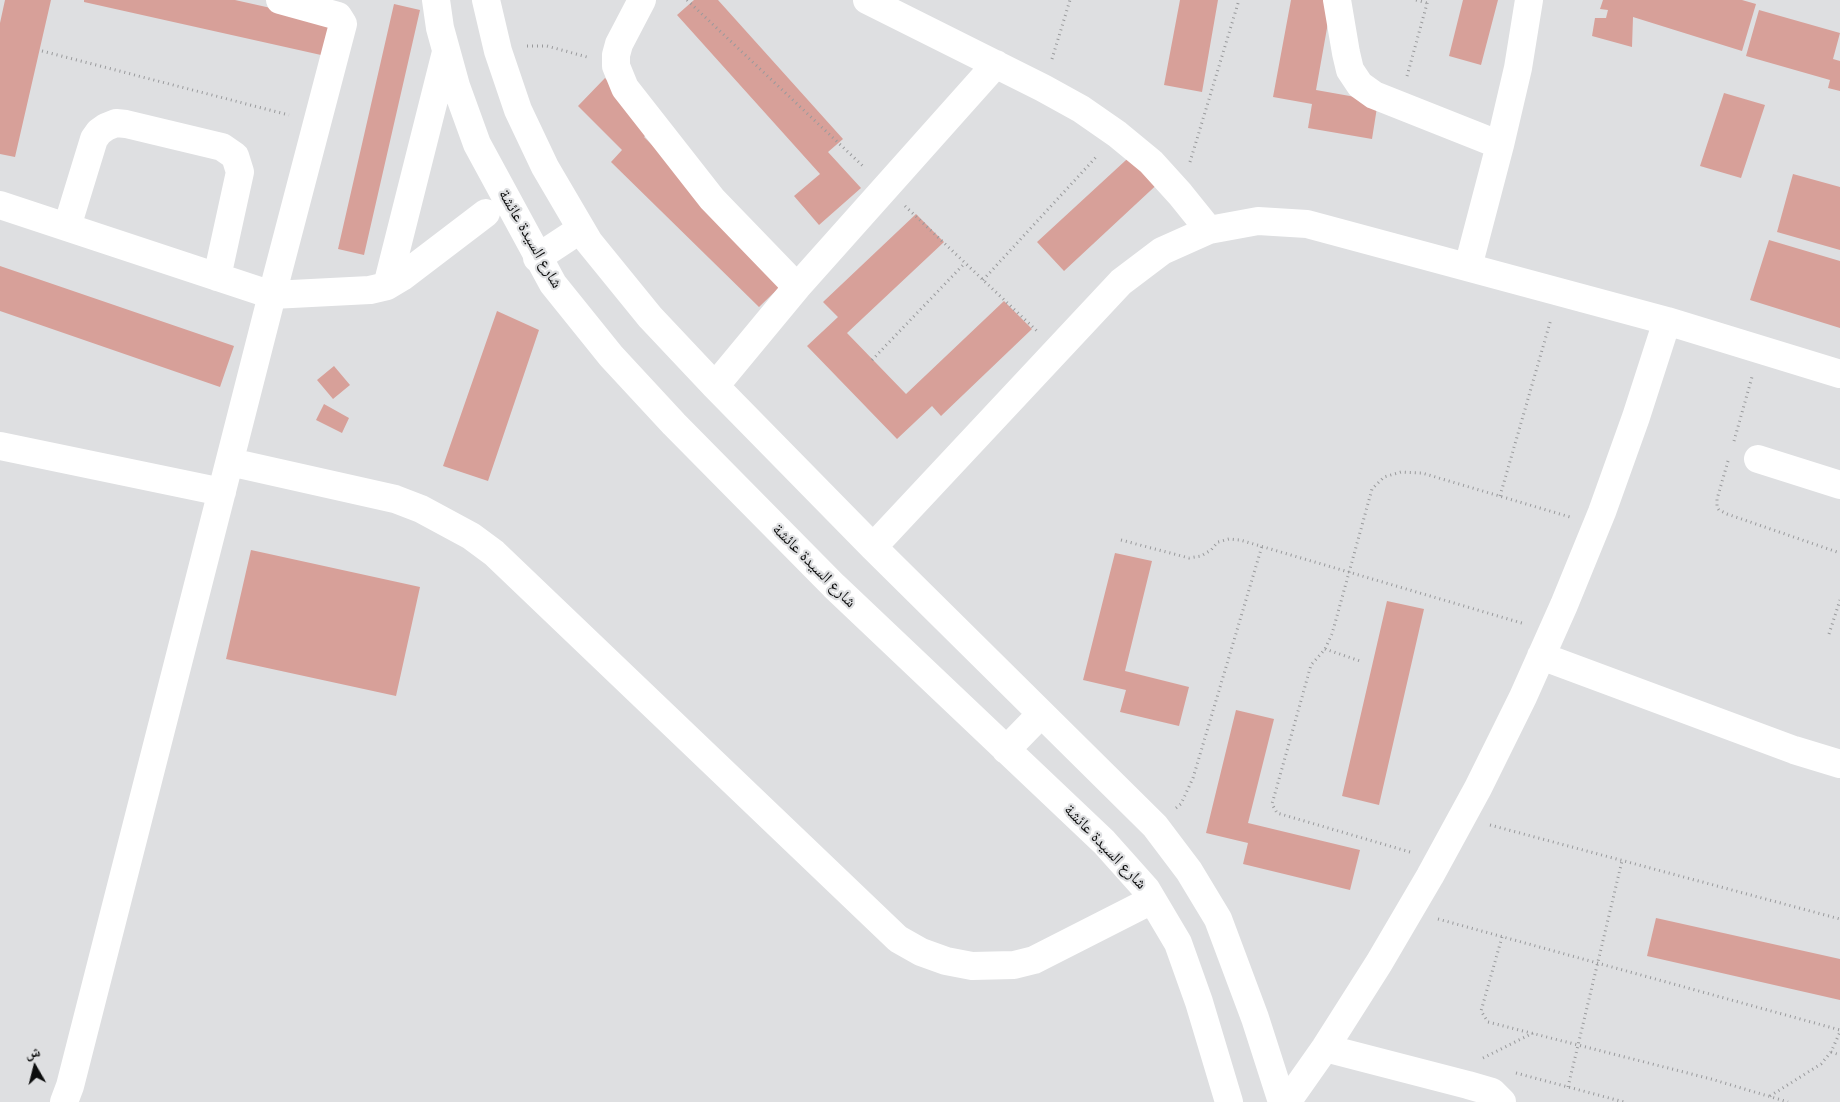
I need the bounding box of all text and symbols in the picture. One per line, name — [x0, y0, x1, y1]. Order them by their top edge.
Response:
street label: شارع السيدة عائشة — [494, 186, 566, 292]
street label: شارع السيدة عائشة — [768, 520, 860, 612]
street label: شارع السيدة عائشة — [1060, 801, 1150, 893]
north arrow — [10, 1042, 60, 1092]
text: ش — [24, 1042, 42, 1062]

